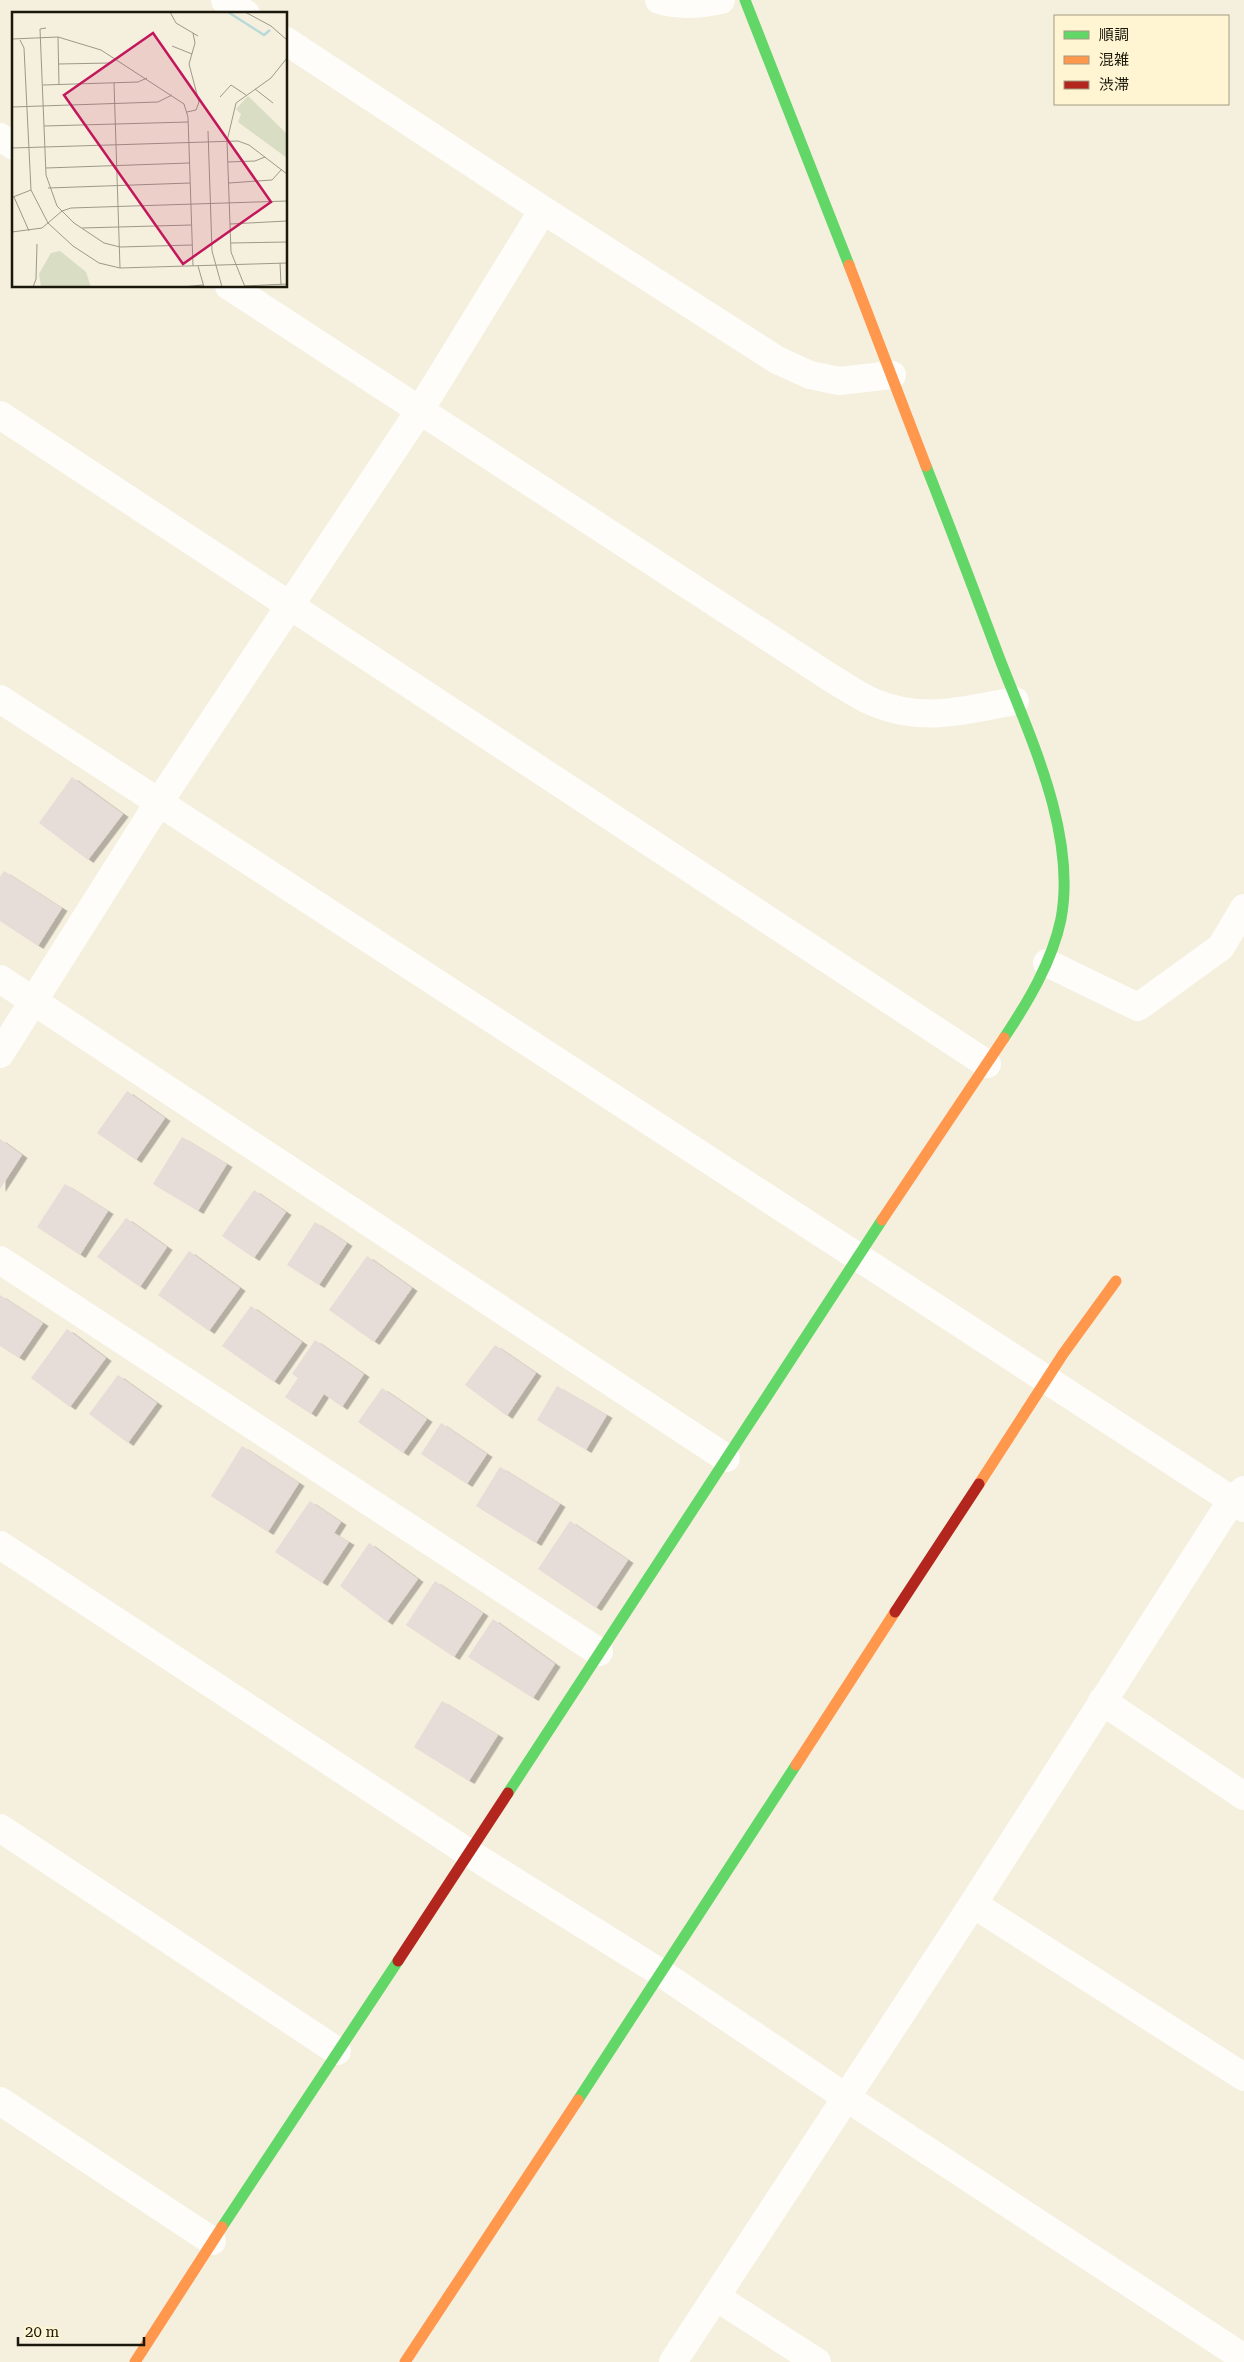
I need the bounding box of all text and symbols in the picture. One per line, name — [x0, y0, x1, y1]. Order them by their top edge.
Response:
inset map — [12, 12, 288, 288]
legend — [1054, 15, 1229, 105]
text: 順調 — [1099, 26, 1129, 44]
text: 混雑 — [1099, 51, 1129, 69]
text: 渋滞 — [1099, 76, 1129, 94]
scale bar — [18, 2314, 144, 2346]
text: 20 m — [25, 2323, 60, 2341]

